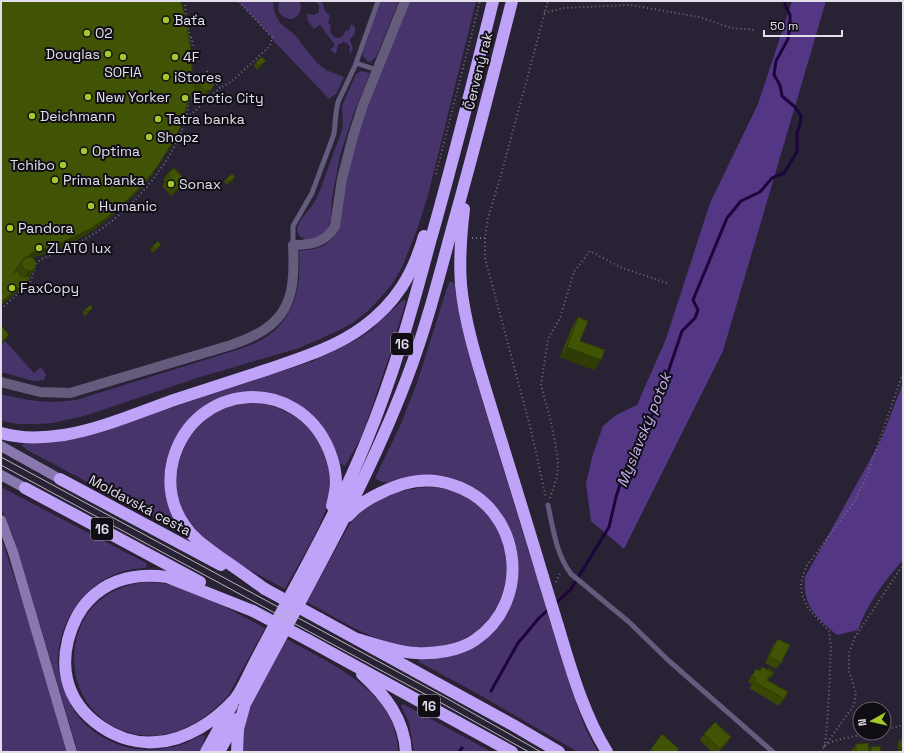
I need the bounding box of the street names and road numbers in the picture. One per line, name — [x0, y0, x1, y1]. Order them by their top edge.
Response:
street label: Červený rak — [460, 30, 496, 112]
road number: 16 — [391, 333, 413, 355]
street label: Moldavská cesta — [86, 471, 194, 539]
road number: 16 — [91, 518, 113, 540]
road number: 16 — [418, 695, 440, 717]

